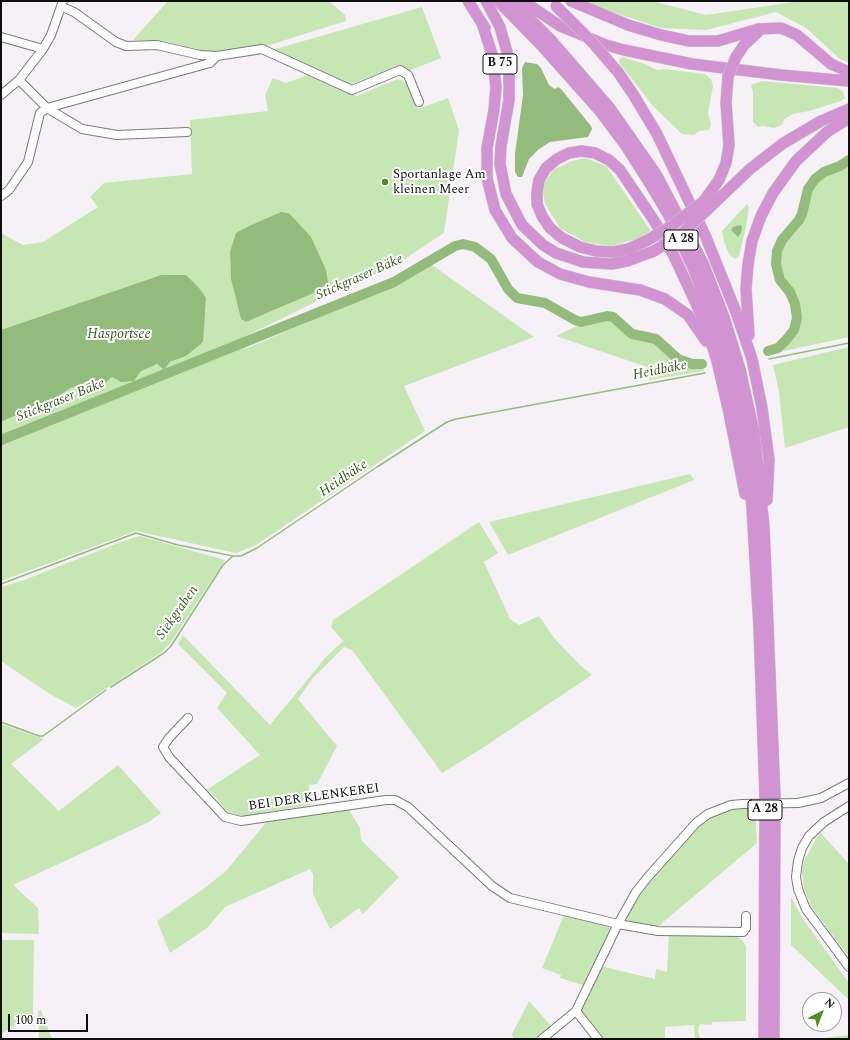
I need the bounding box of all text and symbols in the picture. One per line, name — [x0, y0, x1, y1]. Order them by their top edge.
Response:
road number: B 75 — [483, 54, 517, 74]
place label: Sportanlage Am kleinen Meer — [393, 167, 486, 198]
marker: Sportanlage Am kleinen Meer — [380, 177, 390, 187]
road number: A 28 — [664, 230, 698, 250]
water label: Stickgraser Bäke — [314, 251, 406, 305]
water label: Hasportsee — [87, 327, 151, 343]
water label: Heidbäke — [632, 358, 688, 384]
water label: Stickgraser Bäke — [14, 376, 108, 426]
water label: Heidbäke — [317, 457, 371, 501]
water label: Siekgraben — [153, 583, 203, 643]
street label: BEI DER KLENKEREI — [248, 781, 380, 815]
road number: A 28 — [748, 800, 782, 820]
north arrow — [802, 992, 842, 1032]
text: N — [821, 994, 839, 1013]
scale bar — [10, 1006, 90, 1032]
text: 100 m — [15, 1011, 46, 1030]

